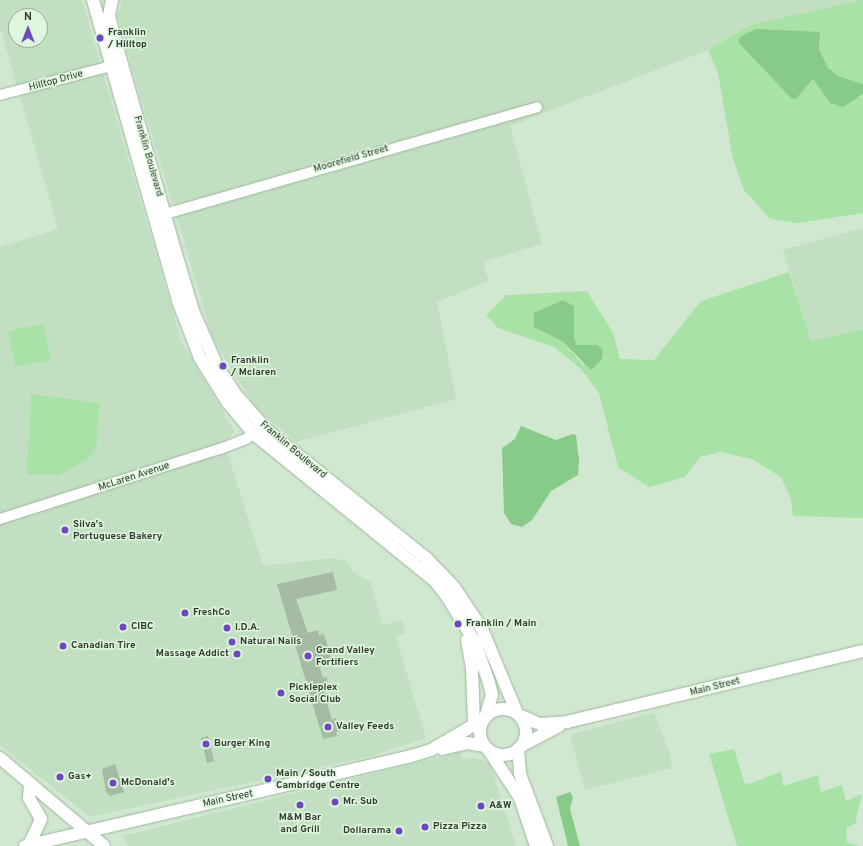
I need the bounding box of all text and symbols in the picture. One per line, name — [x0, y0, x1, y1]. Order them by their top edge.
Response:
north arrow — [8, 8, 48, 48]
text: N — [24, 10, 32, 24]
place label: Franklin / Hilltop — [108, 26, 147, 50]
marker: Franklin / Hilltop — [95, 33, 105, 43]
street label: Hilltop Drive — [28, 68, 84, 94]
street label: Franklin Boulevard — [131, 114, 165, 198]
street label: Moorefield Street — [312, 143, 390, 175]
place label: Franklin / Mclaren — [231, 354, 276, 378]
marker: Franklin / Mclaren — [218, 361, 228, 371]
street label: Franklin Boulevard — [257, 419, 329, 481]
street label: McLaren Avenue — [97, 460, 171, 494]
place label: Silva's Portuguese Bakery — [73, 518, 162, 542]
marker: Silva's Portuguese Bakery — [60, 525, 70, 535]
place label: FreshCo — [193, 607, 230, 619]
marker: FreshCo — [180, 608, 190, 618]
place label: Franklin / Main — [466, 618, 536, 630]
marker: Franklin / Main — [453, 619, 463, 629]
place label: CIBC — [131, 621, 153, 633]
marker: CIBC — [118, 622, 128, 632]
place label: I.D.A. — [235, 622, 260, 634]
marker: I.D.A. — [222, 623, 232, 633]
place label: Natural Nails — [240, 636, 301, 648]
marker: Natural Nails — [227, 637, 237, 647]
place label: Canadian Tire — [71, 640, 136, 652]
marker: Canadian Tire — [58, 641, 68, 651]
place label: Grand Valley Fortifiers — [316, 644, 375, 668]
place label: Massage Addict — [155, 648, 229, 660]
marker: Massage Addict — [232, 649, 242, 659]
marker: Grand Valley Fortifiers — [303, 651, 313, 661]
street label: Main Street — [689, 675, 741, 699]
place label: Pickleplex Social Club — [289, 681, 341, 704]
marker: Pickleplex Social Club — [276, 688, 286, 698]
place label: Valley Feeds — [336, 721, 394, 733]
marker: Valley Feeds — [323, 722, 333, 732]
place label: Burger King — [214, 738, 270, 750]
marker: Burger King — [201, 739, 211, 749]
place label: Main / South Cambridge Centre — [276, 767, 360, 790]
place label: Gas+ — [68, 771, 92, 783]
marker: Gas+ — [55, 772, 65, 782]
marker: Main / South Cambridge Centre — [263, 774, 273, 784]
place label: McDonald's — [121, 777, 175, 789]
marker: McDonald's — [108, 778, 118, 788]
street label: Main Street — [202, 788, 254, 810]
place label: Mr. Sub — [343, 796, 378, 808]
marker: Mr. Sub — [330, 797, 340, 807]
marker: M&M Bar and Grill — [295, 800, 305, 810]
place label: A&W — [489, 800, 511, 812]
marker: A&W — [476, 801, 486, 811]
place label: M&M Bar and Grill — [279, 811, 321, 834]
place label: Pizza Pizza — [433, 821, 487, 833]
marker: Pizza Pizza — [420, 822, 430, 832]
place label: Dollarama — [343, 825, 391, 837]
marker: Dollarama — [394, 826, 404, 836]

